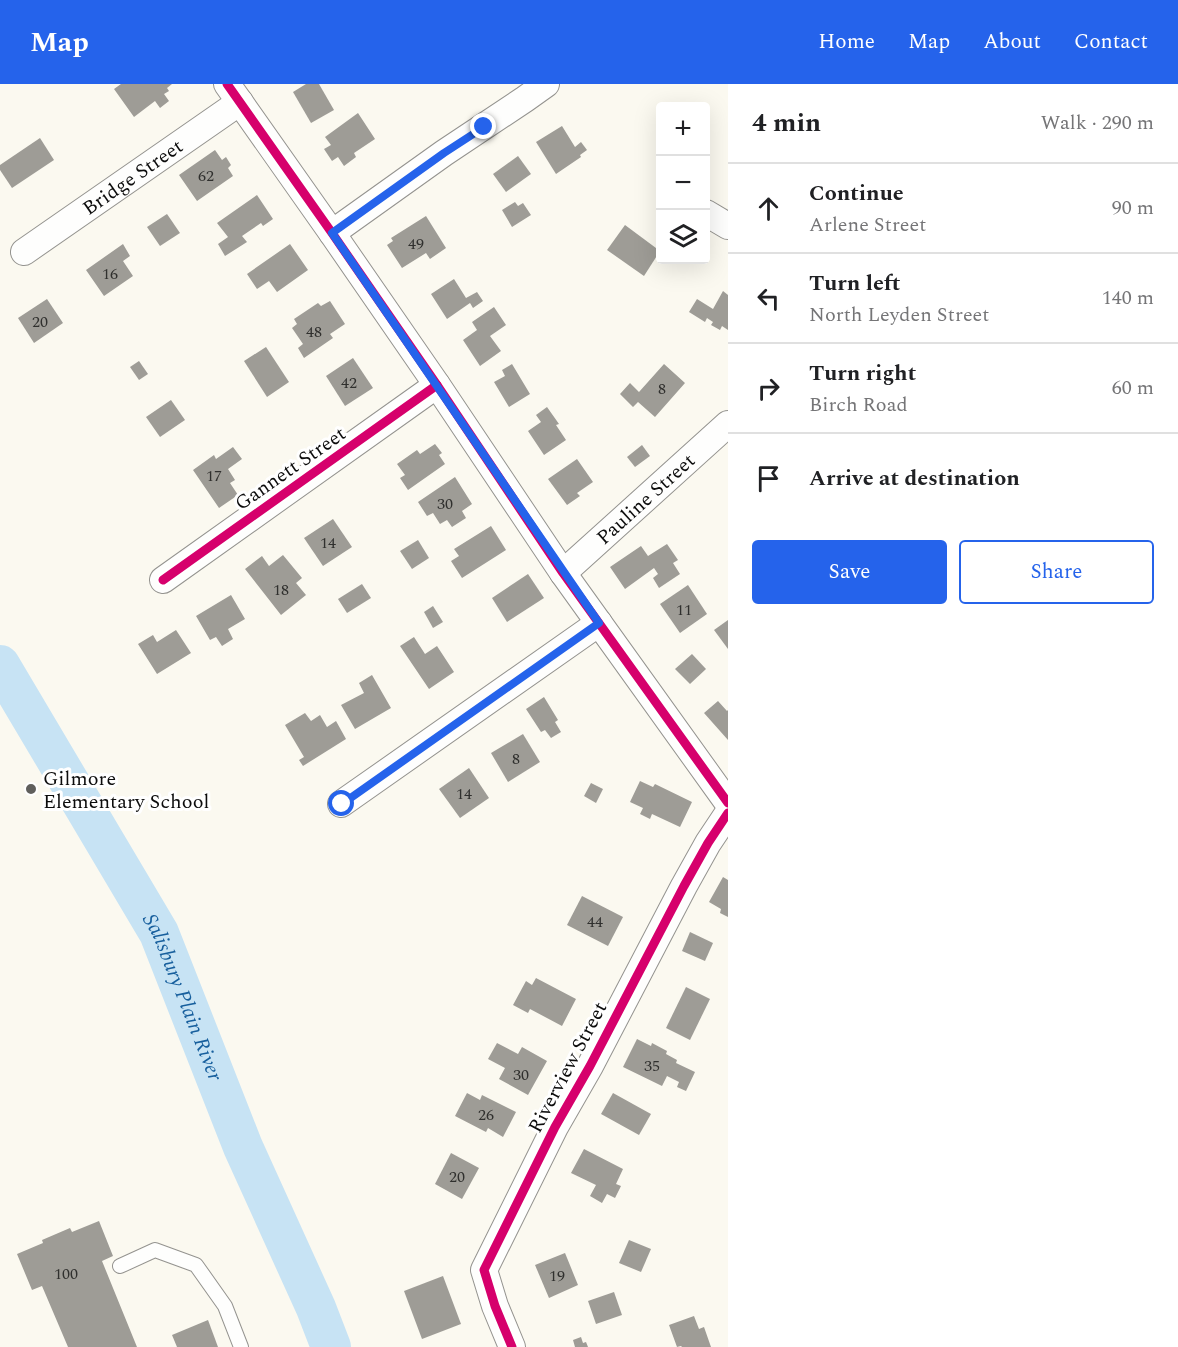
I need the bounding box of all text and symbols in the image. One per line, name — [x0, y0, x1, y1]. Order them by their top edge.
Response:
text: Map — [30, 21, 89, 64]
text: Home — [818, 26, 875, 58]
text: Map — [908, 26, 950, 58]
text: About — [983, 26, 1041, 58]
text: Contact — [1074, 26, 1148, 58]
map controls — [656, 102, 710, 264]
button: + — [656, 102, 710, 156]
text: 4 min — [752, 103, 821, 143]
text: Walk · 290 m — [1041, 108, 1154, 138]
route end — [470, 113, 496, 139]
street label: Bridge Street — [77, 132, 189, 223]
button: − — [656, 156, 710, 210]
house number: 62 — [198, 164, 214, 188]
text: Continue — [809, 177, 904, 210]
icon: ahead — [752, 192, 785, 225]
text: 90 m — [1112, 193, 1154, 223]
button: layers — [656, 210, 710, 264]
text: Arlene Street — [809, 210, 926, 240]
house number: 49 — [408, 232, 424, 256]
house number: 16 — [102, 262, 118, 286]
text: Turn left — [809, 267, 901, 300]
icon: left — [752, 282, 785, 315]
text: 140 m — [1102, 283, 1154, 313]
text: North Leyden Street — [809, 300, 989, 330]
house number: 20 — [32, 310, 48, 334]
house number: 48 — [306, 320, 322, 344]
text: Turn right — [809, 357, 916, 390]
house number: 42 — [341, 371, 357, 395]
icon: right — [752, 372, 785, 405]
text: 60 m — [1112, 373, 1154, 403]
house number: 8 — [658, 377, 666, 401]
text: Birch Road — [809, 390, 908, 420]
street label: Gannett Street — [229, 419, 352, 518]
street label: Pauline Street — [590, 447, 702, 552]
icon: arrive — [752, 462, 785, 495]
text: Arrive at destination — [809, 462, 1020, 495]
house number: 17 — [206, 464, 222, 488]
house number: 30 — [437, 492, 453, 516]
house number: 14 — [320, 531, 336, 555]
button: Save — [752, 540, 947, 604]
button: Share — [959, 540, 1154, 604]
house number: 18 — [273, 578, 289, 602]
house number: 11 — [676, 598, 692, 622]
house number: 8 — [512, 747, 520, 771]
place label: Gilmore Elementary School — [43, 764, 209, 817]
marker: Gilmore Elementary School — [24, 782, 38, 796]
house number: 14 — [456, 782, 472, 806]
route start — [328, 790, 354, 816]
water label: Salisbury Plain River — [134, 907, 231, 1087]
house number: 44 — [587, 910, 603, 934]
street label: Riverview Street — [521, 997, 615, 1138]
house number: 35 — [644, 1054, 660, 1078]
house number: 30 — [513, 1063, 529, 1087]
house number: 26 — [478, 1103, 494, 1127]
house number: 20 — [449, 1165, 465, 1189]
house number: 100 — [54, 1262, 78, 1286]
house number: 19 — [549, 1264, 565, 1288]

